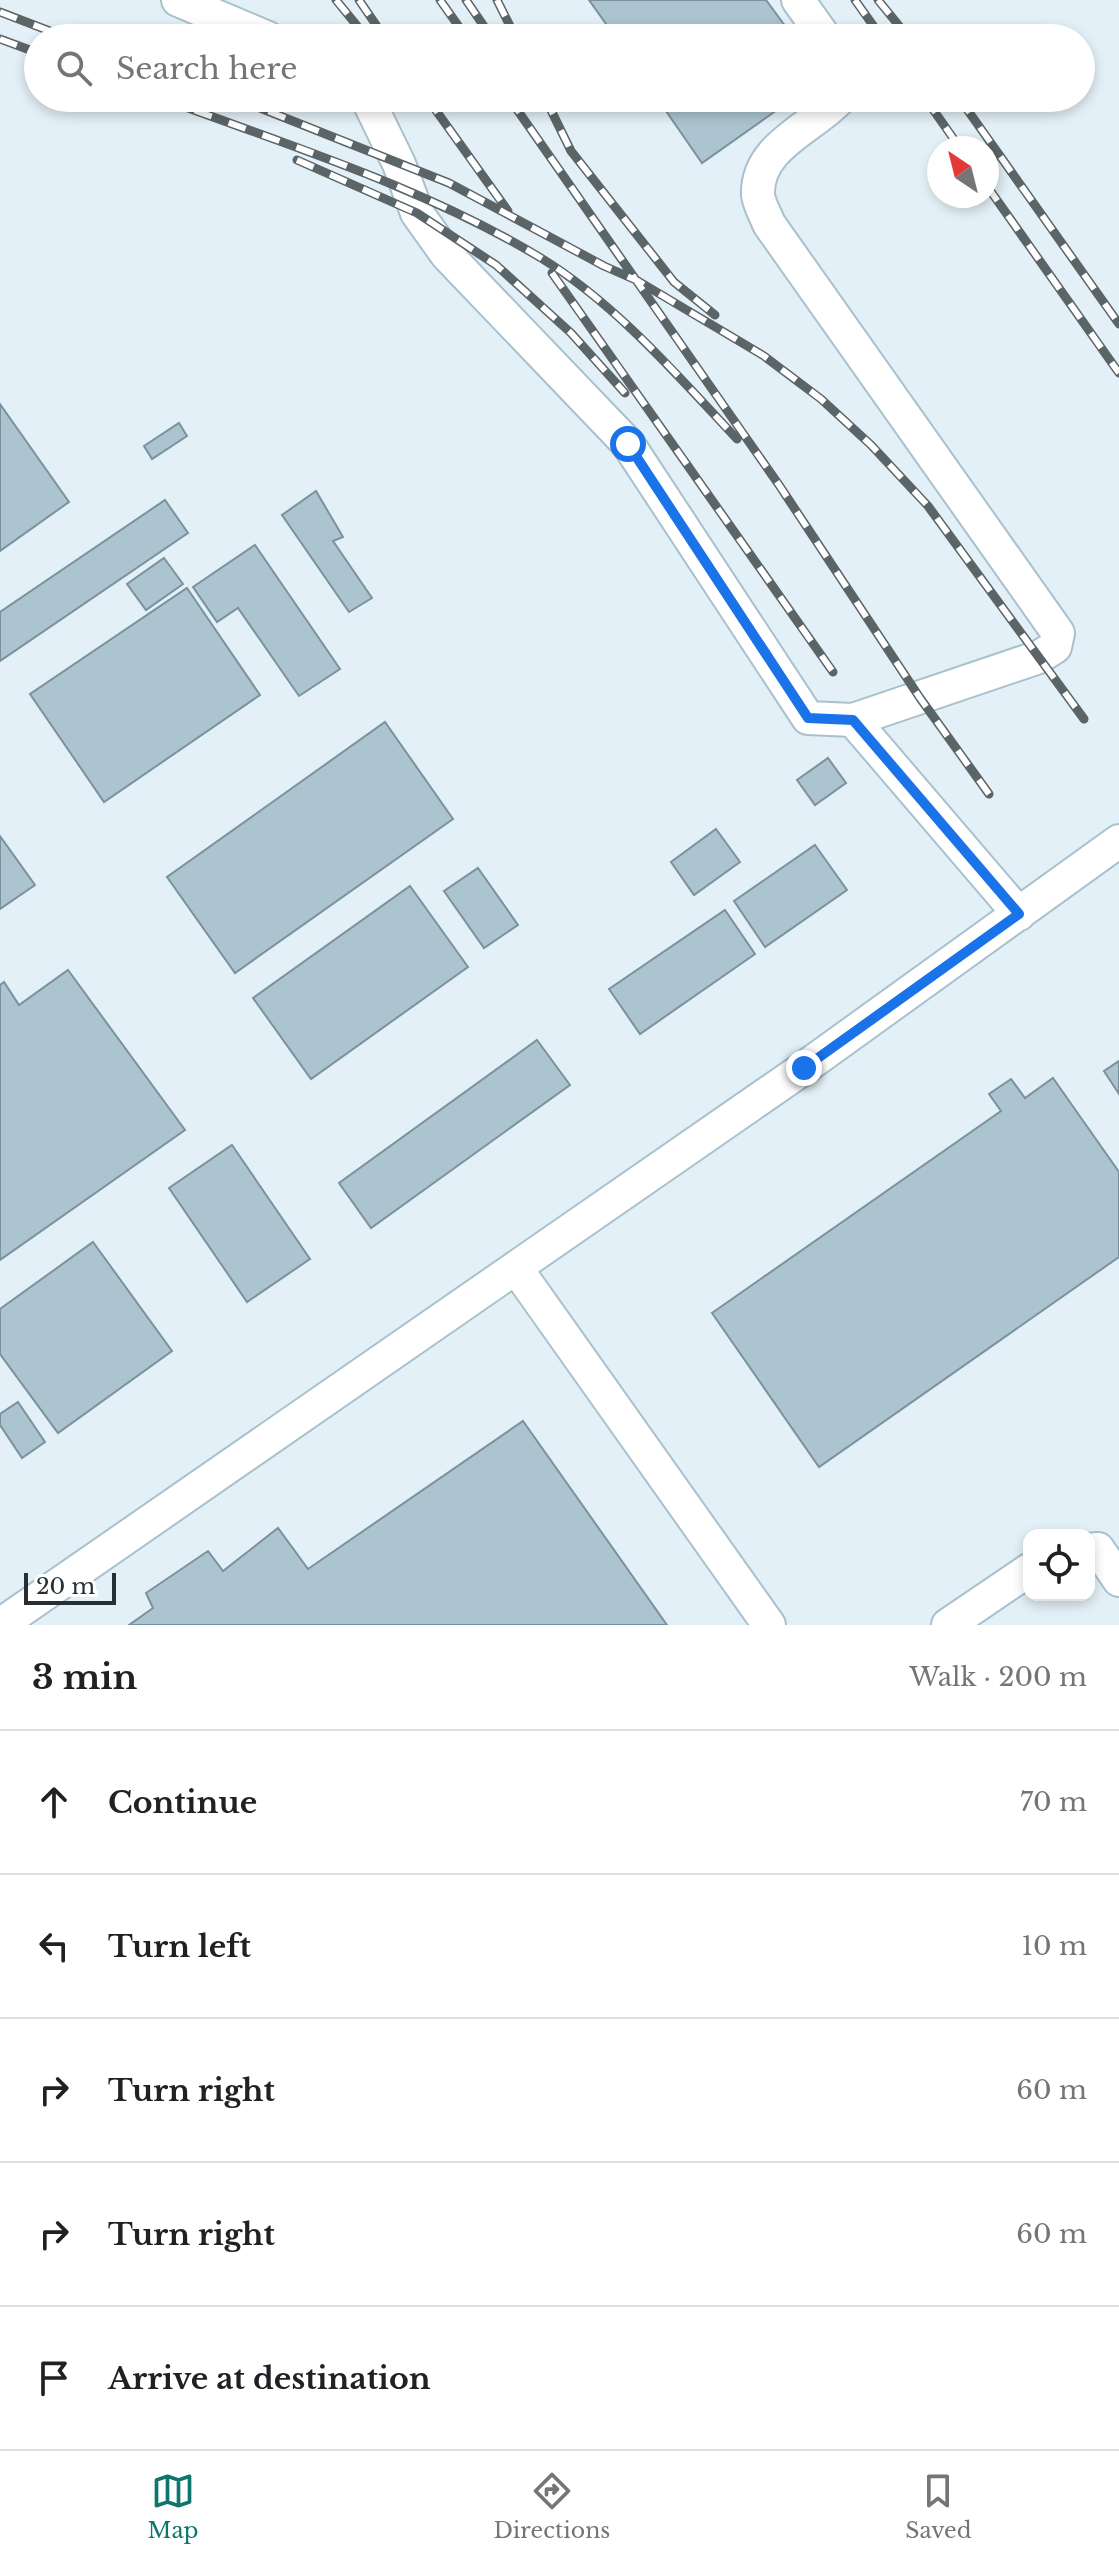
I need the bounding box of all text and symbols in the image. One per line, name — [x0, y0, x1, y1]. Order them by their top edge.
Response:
search box — [24, 24, 1095, 112]
icon: search — [52, 46, 96, 90]
text: Search here — [116, 50, 297, 87]
north arrow — [927, 136, 999, 208]
route start — [610, 426, 646, 462]
route end — [786, 1050, 822, 1086]
map controls — [1023, 1529, 1095, 1601]
button: locate — [1023, 1529, 1095, 1601]
scale bar — [24, 1569, 116, 1605]
text: 20 m — [36, 1573, 95, 1600]
text: 3 min — [32, 1656, 137, 1698]
text: Walk · 200 m — [909, 1661, 1087, 1693]
icon: ahead — [32, 1780, 76, 1824]
text: Continue — [108, 1784, 257, 1821]
text: 70 m — [1020, 1786, 1087, 1818]
icon: left — [32, 1924, 76, 1968]
text: Turn left — [108, 1928, 251, 1965]
text: 10 m — [1021, 1930, 1087, 1962]
icon: right — [32, 2068, 76, 2112]
text: Turn right — [108, 2072, 275, 2109]
text: 60 m — [1016, 2074, 1087, 2106]
icon: right — [32, 2212, 76, 2256]
text: Turn right — [108, 2216, 275, 2253]
text: 60 m — [1016, 2218, 1087, 2250]
icon: arrive — [32, 2356, 76, 2400]
text: Arrive at destination — [108, 2360, 431, 2397]
tab: Map — [147, 2469, 199, 2544]
tab: Directions — [493, 2469, 610, 2544]
tab: Saved — [905, 2469, 972, 2544]

